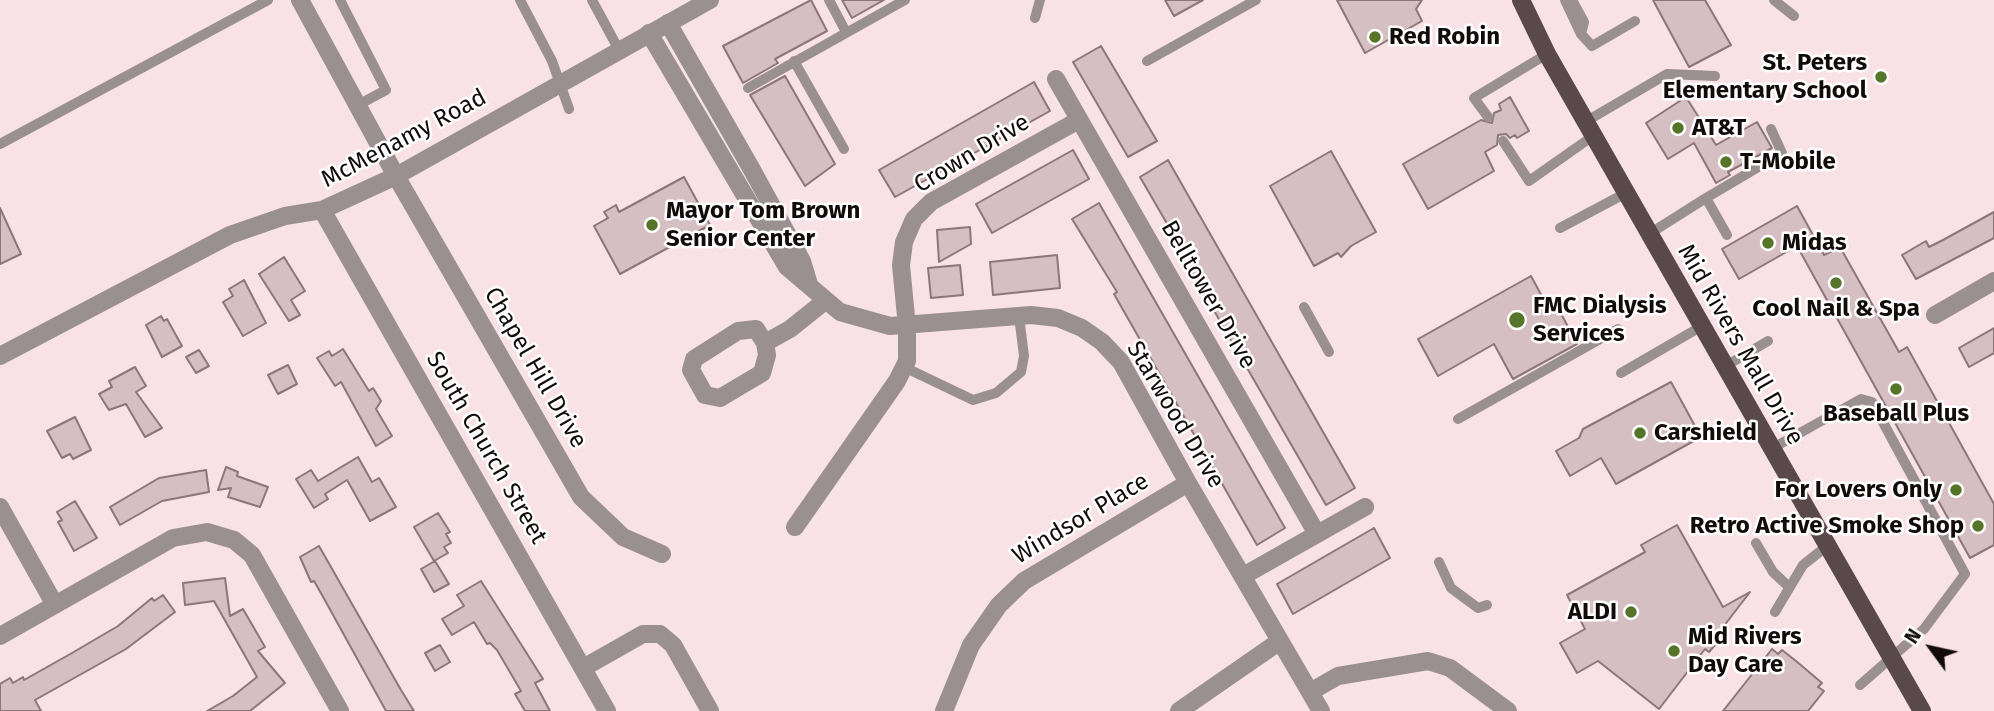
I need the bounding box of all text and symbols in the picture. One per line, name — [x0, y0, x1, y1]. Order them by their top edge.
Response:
place label: Red Robin — [1389, 23, 1500, 51]
marker: Red Robin — [1367, 29, 1383, 45]
place label: St. Peters Elementary School — [1663, 49, 1867, 105]
marker: St. Peters Elementary School — [1873, 69, 1889, 85]
street label: McMenamy Road — [316, 83, 492, 195]
street label: Crown Drive — [909, 108, 1035, 200]
place label: AT&T — [1692, 114, 1746, 142]
marker: AT&T — [1670, 120, 1686, 136]
place label: T-Mobile — [1740, 148, 1836, 176]
marker: T-Mobile — [1718, 154, 1734, 170]
place label: Mayor Tom Brown Senior Center — [666, 197, 860, 253]
street label: Belltower Drive — [1154, 216, 1262, 374]
marker: Mayor Tom Brown Senior Center — [644, 217, 660, 233]
place label: Midas — [1782, 229, 1847, 257]
marker: Midas — [1760, 235, 1776, 251]
street label: Mid Rivers Mall Drive — [1671, 240, 1809, 450]
marker: Cool Nail & Spa — [1828, 275, 1844, 291]
street label: Chapel Hill Drive — [477, 282, 593, 454]
place label: FMC Dialysis Services — [1533, 292, 1667, 348]
place label: Cool Nail & Spa — [1752, 295, 1920, 323]
marker: FMC Dialysis Services — [1507, 310, 1527, 330]
street label: Starwood Drive — [1120, 336, 1230, 494]
street label: South Church Street — [419, 347, 553, 549]
marker: Baseball Plus — [1888, 381, 1904, 397]
place label: Baseball Plus — [1823, 400, 1969, 428]
place label: Carshield — [1654, 419, 1757, 447]
marker: Carshield — [1632, 425, 1648, 441]
street label: Windsor Place — [1008, 467, 1154, 571]
place label: For Lovers Only — [1775, 476, 1942, 504]
marker: For Lovers Only — [1948, 482, 1964, 498]
place label: Retro Active Smoke Shop — [1690, 512, 1964, 540]
marker: Retro Active Smoke Shop — [1970, 518, 1986, 534]
place label: ALDI — [1568, 598, 1617, 626]
marker: ALDI — [1623, 604, 1639, 620]
north arrow — [1896, 613, 1966, 683]
place label: Mid Rivers Day Care — [1688, 623, 1802, 679]
text: N — [1900, 625, 1926, 648]
marker: Mid Rivers Day Care — [1666, 643, 1682, 659]

